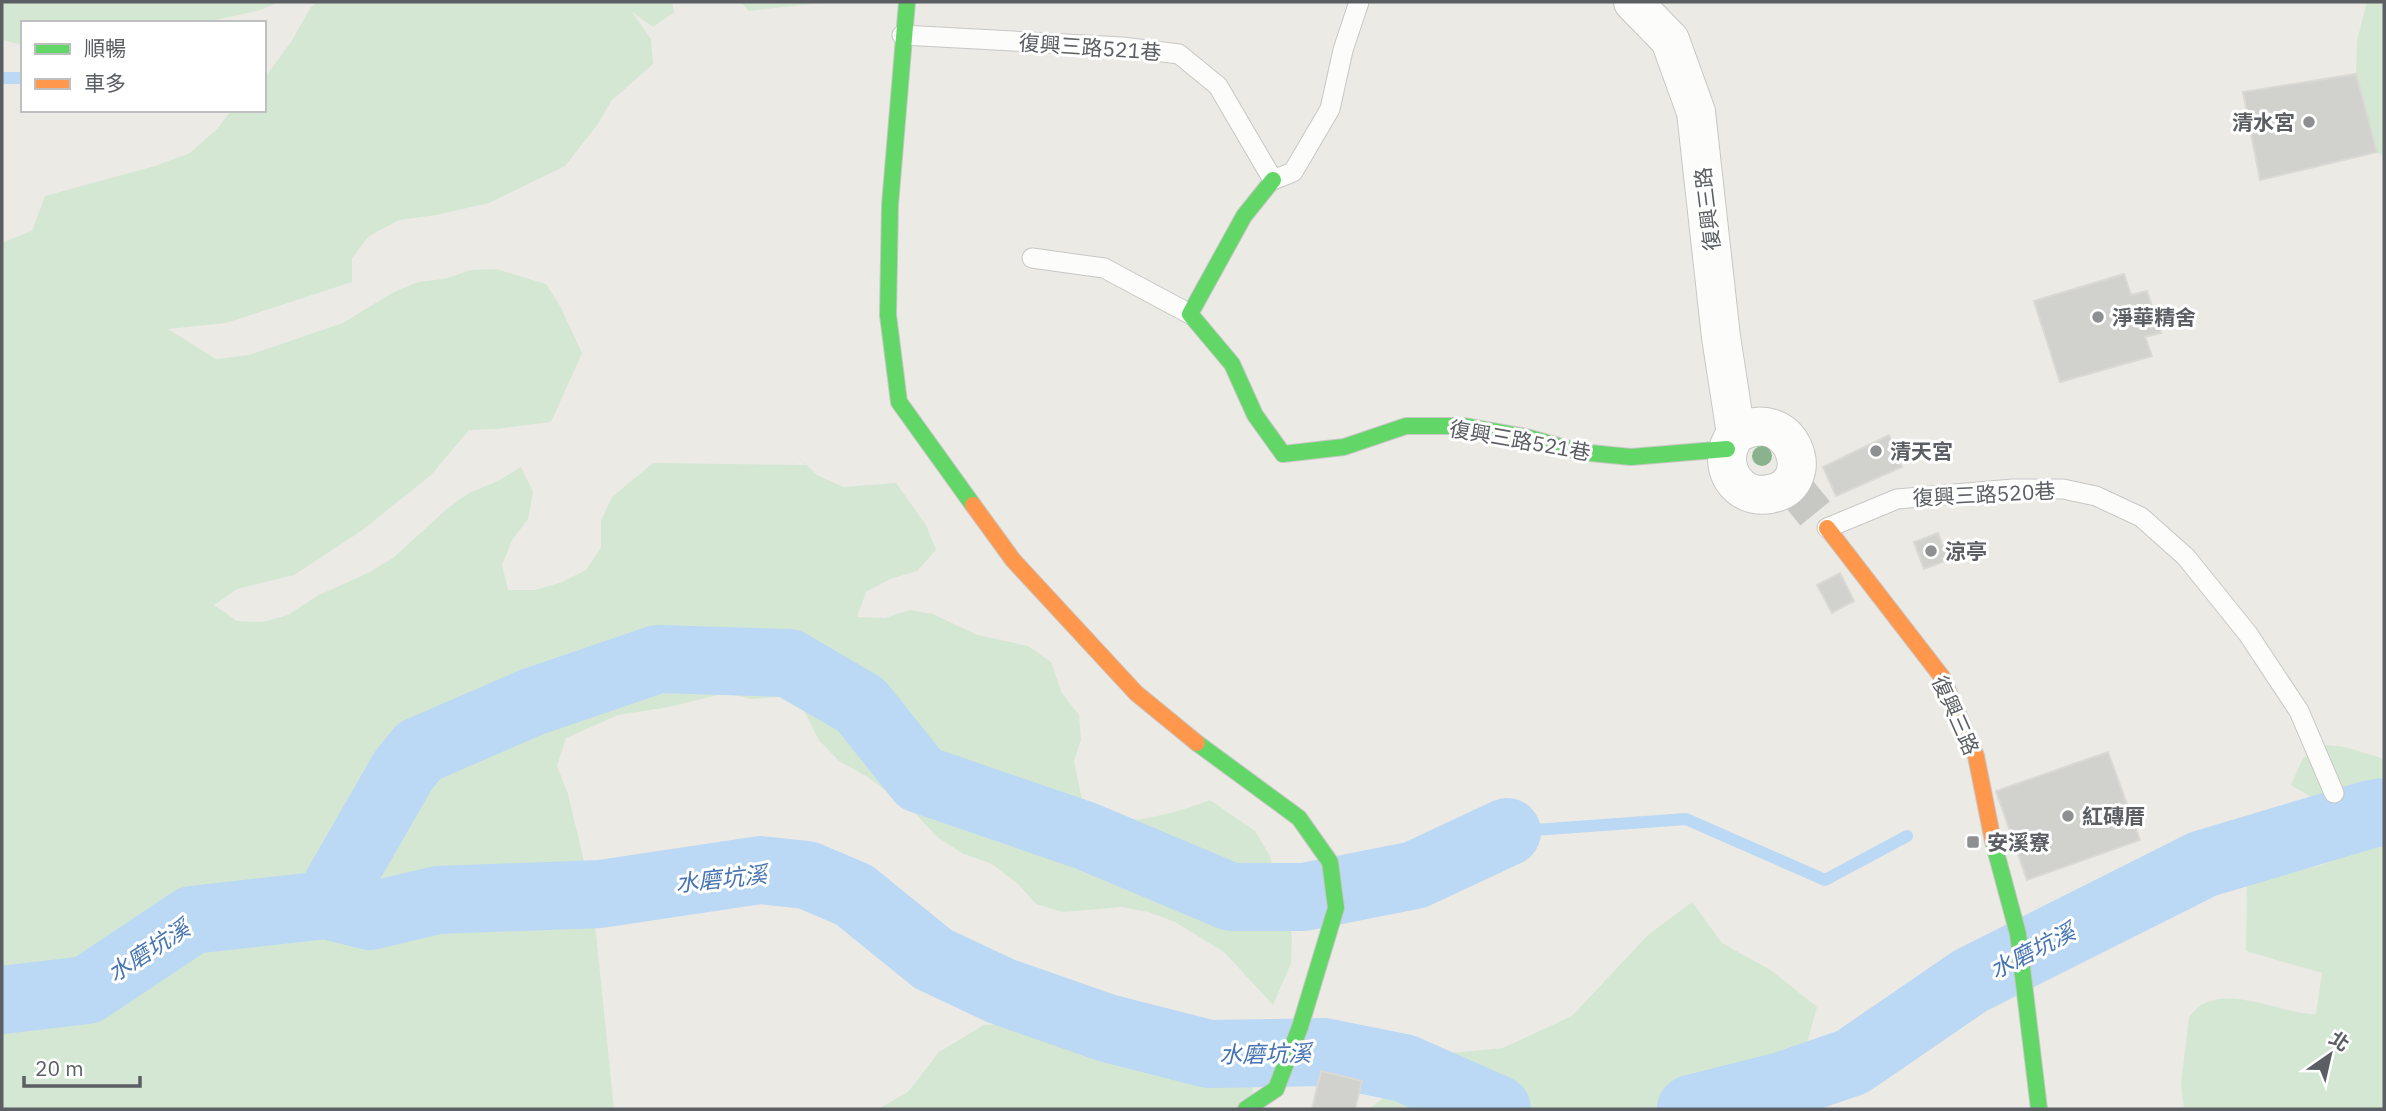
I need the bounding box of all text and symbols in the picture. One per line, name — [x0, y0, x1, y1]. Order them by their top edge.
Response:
legend — [21, 21, 266, 112]
street label: 復興三路521巷 — [1018, 28, 1162, 66]
text: 順暢 — [84, 34, 126, 62]
text: 車多 — [84, 69, 126, 97]
place label: 清水宮 — [2232, 108, 2295, 136]
marker: 清水宮 — [2301, 114, 2317, 130]
street label: 復興三路 — [1688, 166, 1726, 252]
place label: 淨華精舍 — [2112, 303, 2196, 331]
marker: 淨華精舍 — [2090, 309, 2106, 325]
street label: 復興三路521巷 — [1447, 414, 1593, 466]
place label: 清天宮 — [1890, 437, 1953, 465]
marker: 清天宮 — [1868, 443, 1884, 459]
street label: 復興三路520巷 — [1912, 476, 2056, 512]
place label: 涼亭 — [1945, 537, 1987, 565]
marker: 涼亭 — [1923, 543, 1939, 559]
street label: 復興三路 — [1926, 671, 1986, 759]
place label: 紅磚厝 — [2082, 802, 2145, 830]
marker: 紅磚厝 — [2060, 808, 2076, 824]
place label: 安溪寮 — [1987, 828, 2050, 856]
marker: 安溪寮 — [1965, 834, 1981, 850]
water label: 水磨坑溪 — [674, 858, 771, 898]
water label: 水磨坑溪 — [101, 911, 197, 988]
water label: 水磨坑溪 — [1984, 914, 2082, 984]
north arrow — [2295, 1020, 2365, 1090]
text: 北 — [2325, 1026, 2354, 1056]
water label: 水磨坑溪 — [1219, 1037, 1314, 1069]
scale bar — [24, 1044, 140, 1088]
text: 20 m — [35, 1054, 84, 1082]

